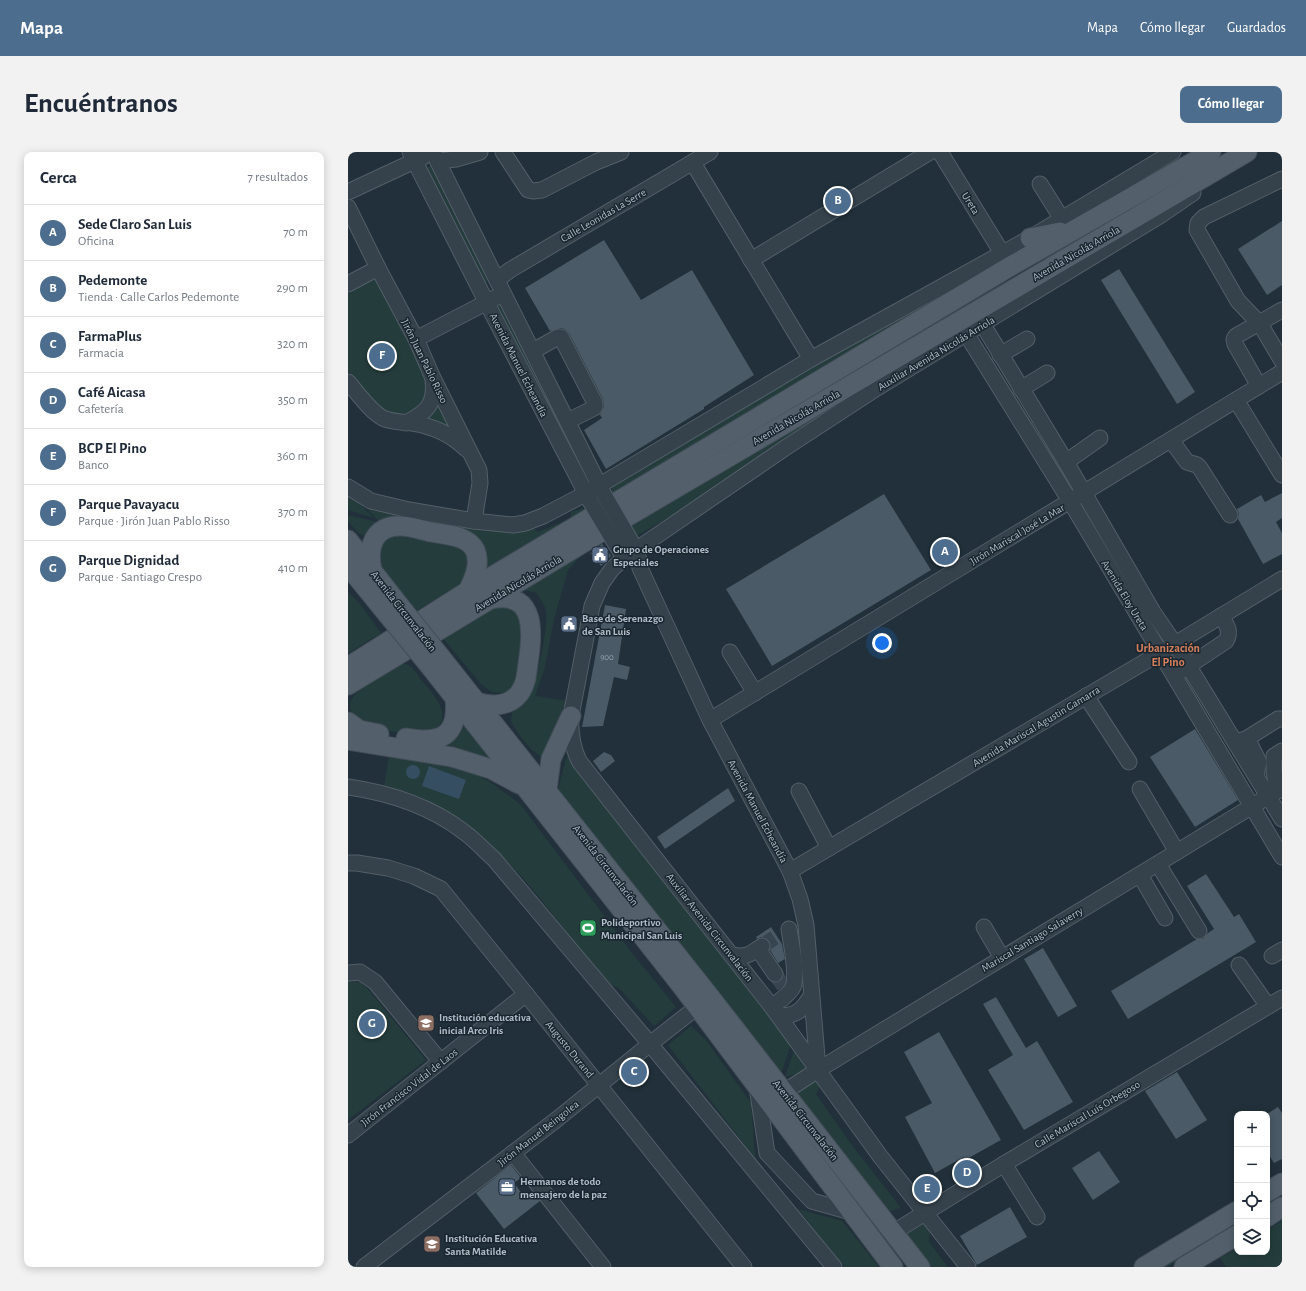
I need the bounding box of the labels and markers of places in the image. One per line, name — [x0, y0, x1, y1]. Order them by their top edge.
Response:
pin: B — [825, 186, 851, 216]
pin: F — [369, 341, 395, 371]
pin: A — [932, 537, 958, 567]
place label: Grupo de Operaciones Especiales — [613, 544, 709, 568]
public building icon: Grupo de Operaciones Especiales — [590, 545, 610, 565]
place label: Base de Serenazgo de San Luis — [582, 613, 664, 637]
public building icon: Base de Serenazgo de San Luis — [559, 614, 579, 634]
place label: Polideportivo Municipal San Luis — [601, 917, 682, 941]
sports icon: Polideportivo Municipal San Luis — [578, 918, 598, 938]
pin: G — [359, 1009, 385, 1039]
place label: Institución educativa inicial Arco Iris — [439, 1012, 532, 1036]
school or university icon: Institución educativa inicial Arco Iris — [416, 1013, 436, 1033]
pin: C — [621, 1057, 647, 1087]
pin: D — [954, 1158, 980, 1188]
pin: E — [914, 1174, 940, 1204]
place label: Hermanos de todo mensajero de la paz — [520, 1176, 607, 1200]
office icon: Hermanos de todo mensajero de la paz — [497, 1177, 517, 1197]
place label: Institución Educativa Santa Matilde — [445, 1233, 538, 1257]
school or university icon: Institución Educativa Santa Matilde — [422, 1234, 442, 1254]

